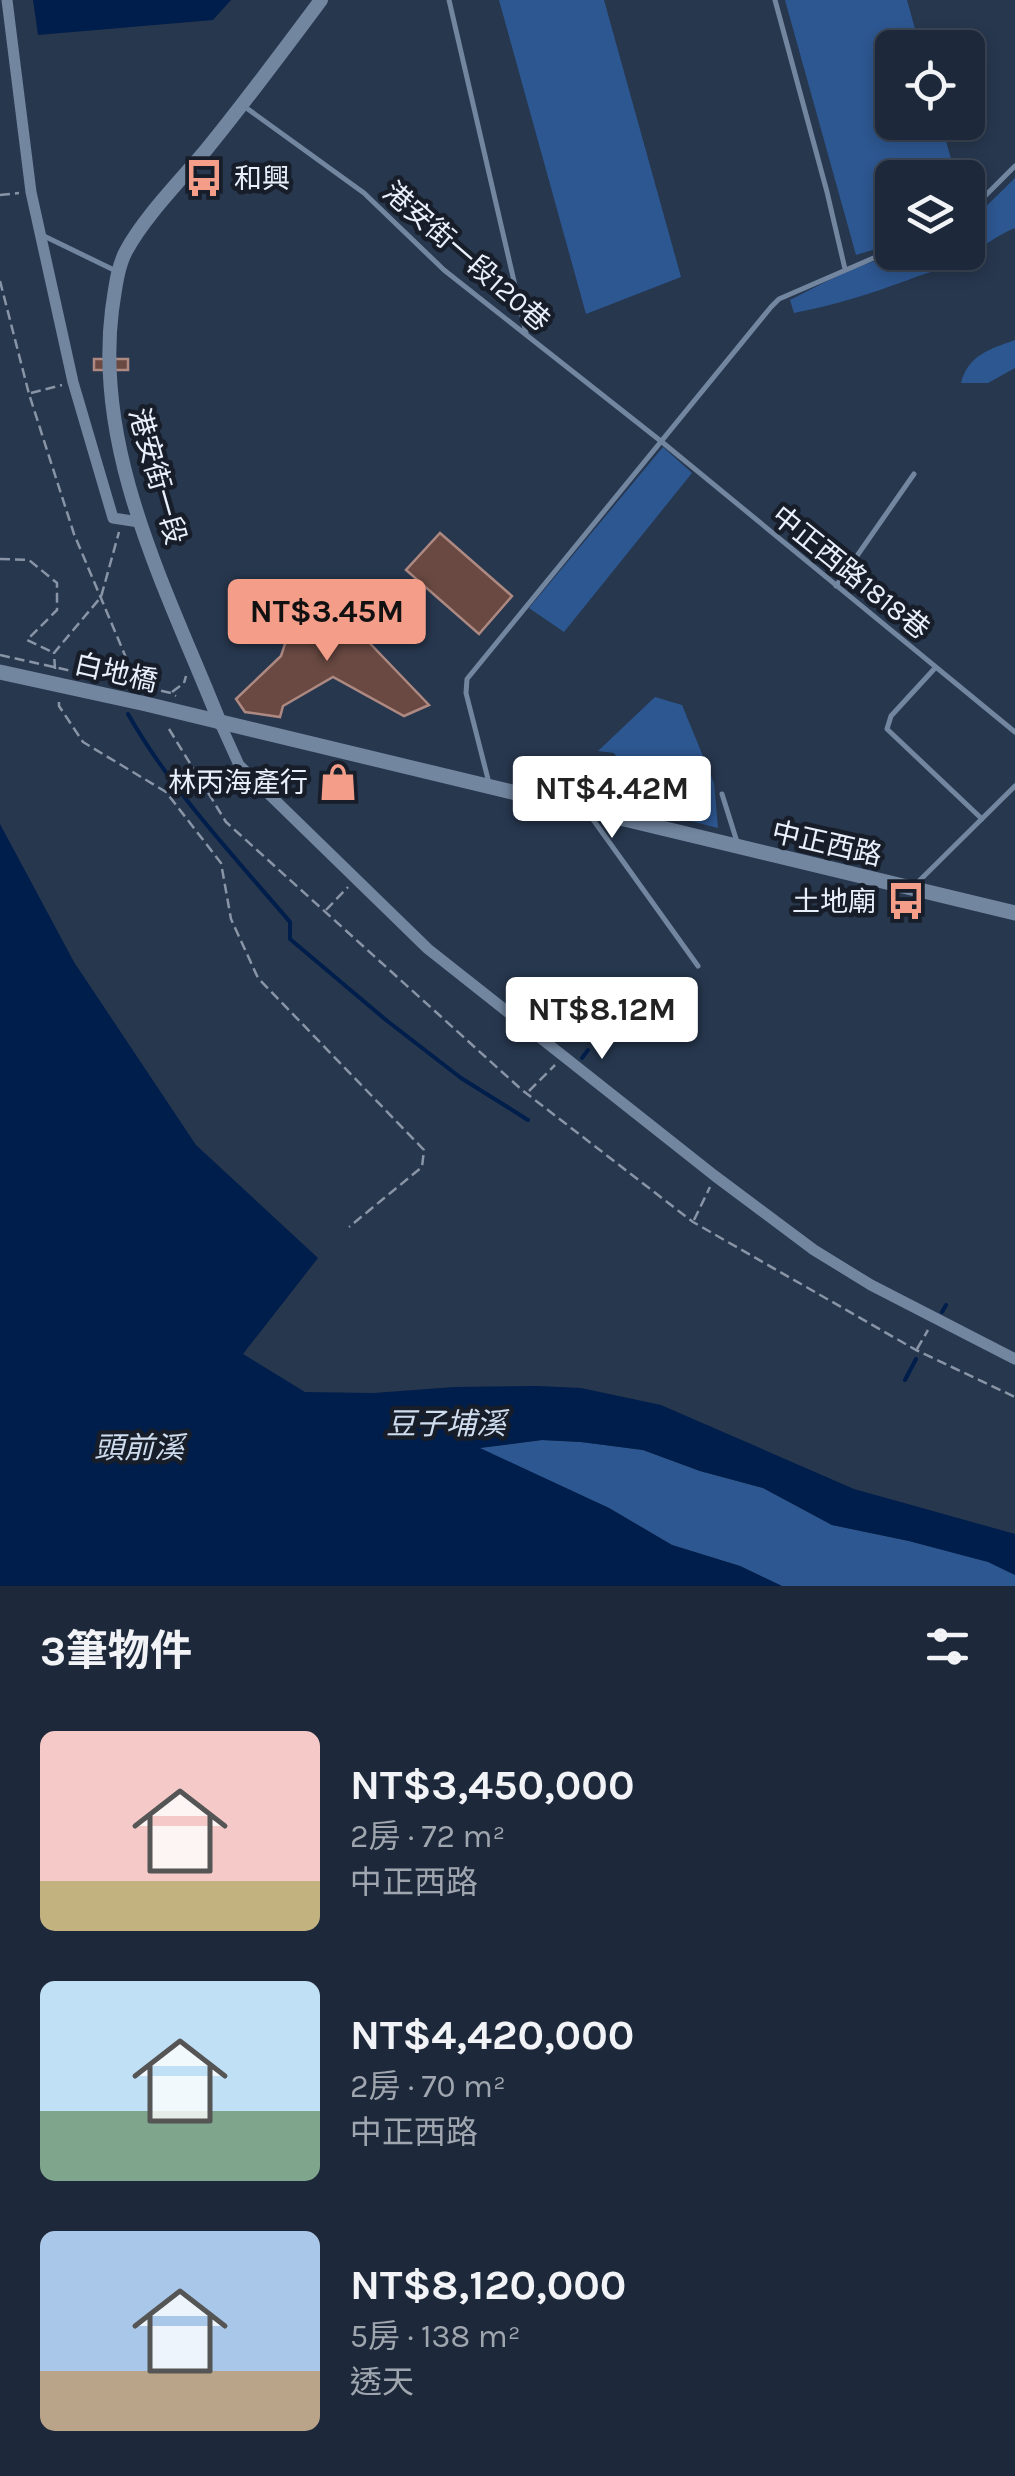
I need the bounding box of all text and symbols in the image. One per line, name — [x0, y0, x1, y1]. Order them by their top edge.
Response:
map controls — [875, 30, 985, 270]
button: locate — [875, 30, 985, 140]
bus stop icon: 和興 — [183, 157, 225, 199]
button: layers — [875, 160, 985, 270]
place label: 和興 — [234, 162, 290, 195]
street label: 港安街一段120巷 — [377, 175, 557, 338]
street label: 港安街一段 — [122, 404, 193, 548]
street label: 中正西路1818巷 — [765, 499, 936, 646]
pin: NT$3.45M — [224, 579, 430, 664]
text: NT$3.45M — [250, 593, 404, 630]
street label: 白地橋 — [71, 647, 161, 698]
pin: NT$4.42M — [509, 756, 715, 841]
shop icon: 林丙海產行 — [317, 761, 359, 803]
place label: 林丙海產行 — [168, 766, 308, 799]
text: NT$4.42M — [535, 770, 689, 807]
street label: 中正西路 — [769, 815, 885, 872]
bus stop icon: 土地廟 — [885, 880, 927, 922]
place label: 土地廟 — [792, 885, 876, 918]
pin: NT$8.12M — [499, 977, 705, 1062]
text: NT$8.12M — [528, 991, 676, 1028]
water label: 豆子埔溪 — [386, 1406, 510, 1442]
water label: 頭前溪 — [94, 1430, 188, 1466]
icon: filters — [920, 1619, 975, 1674]
text: 3筆物件 — [40, 1626, 192, 1676]
text: NT$3,450,000 — [350, 1760, 634, 1810]
icon: home — [120, 1771, 240, 1891]
text: 2房 · 72 m² — [350, 1818, 505, 1855]
text: 中正西路 — [350, 1864, 478, 1901]
text: NT$4,420,000 — [350, 2010, 634, 2060]
icon: home — [120, 2021, 240, 2141]
text: 2房 · 70 m² — [350, 2068, 506, 2105]
text: 中正西路 — [350, 2114, 478, 2151]
text: NT$8,120,000 — [350, 2260, 626, 2310]
icon: home — [120, 2271, 240, 2391]
text: 5房 · 138 m² — [350, 2318, 520, 2355]
text: 透天 — [350, 2364, 414, 2401]

